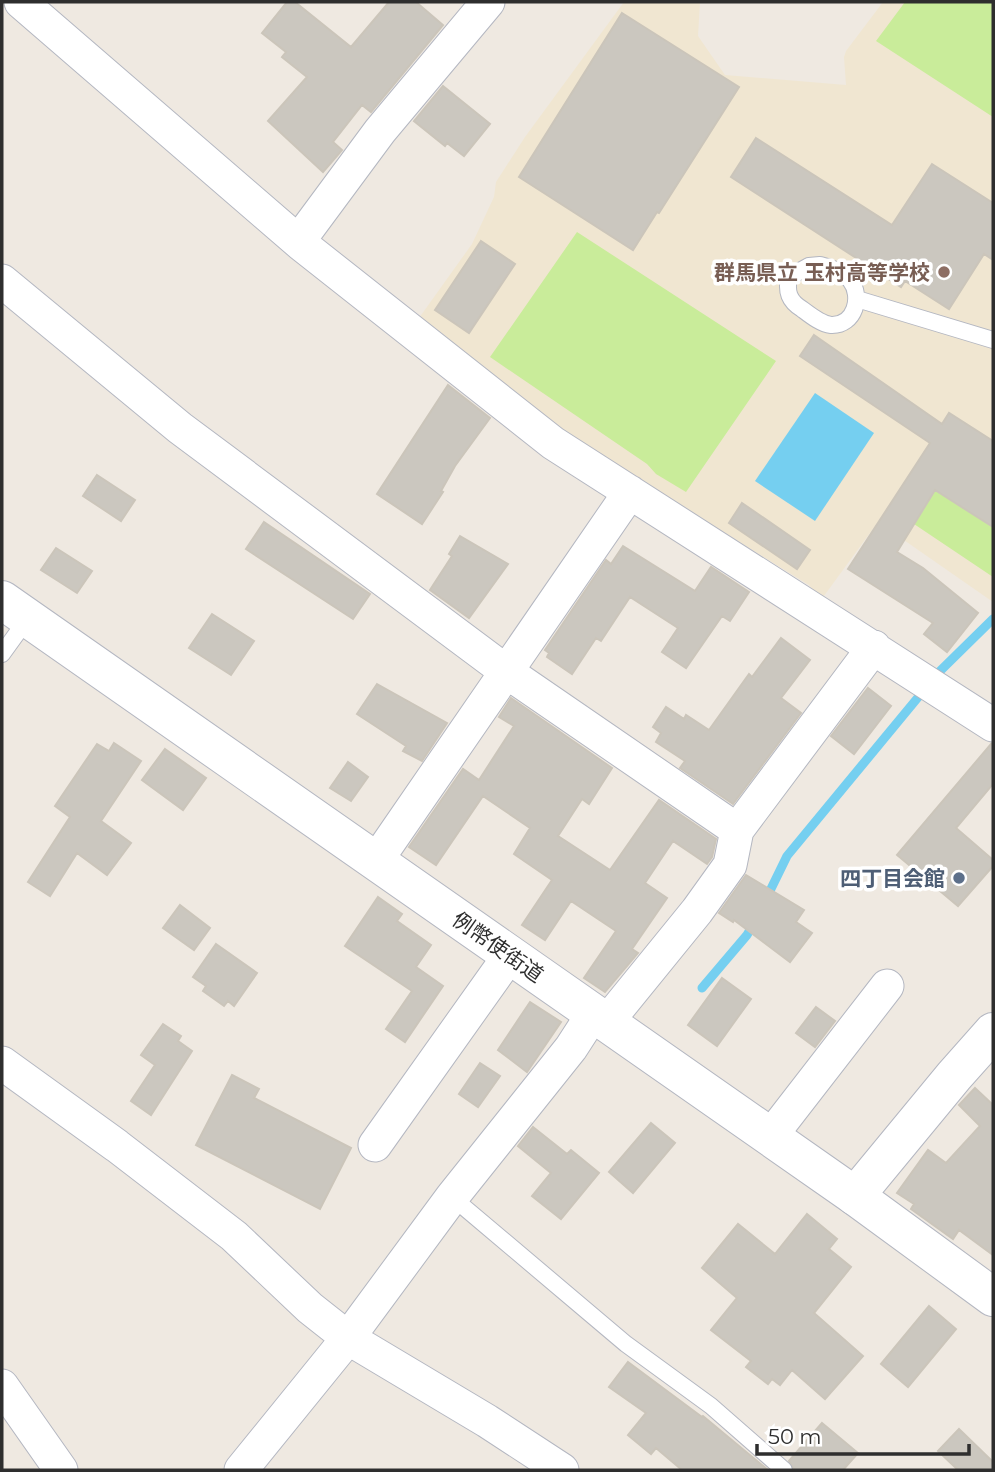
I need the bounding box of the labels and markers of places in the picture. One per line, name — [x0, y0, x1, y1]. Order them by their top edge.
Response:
place label: 群馬県立 玉村高等学校 — [714, 260, 930, 285]
marker: 群馬県立 玉村高等学校 — [936, 264, 952, 280]
place label: 四丁目会館 — [840, 866, 945, 891]
marker: 四丁目会館 — [951, 870, 967, 886]

